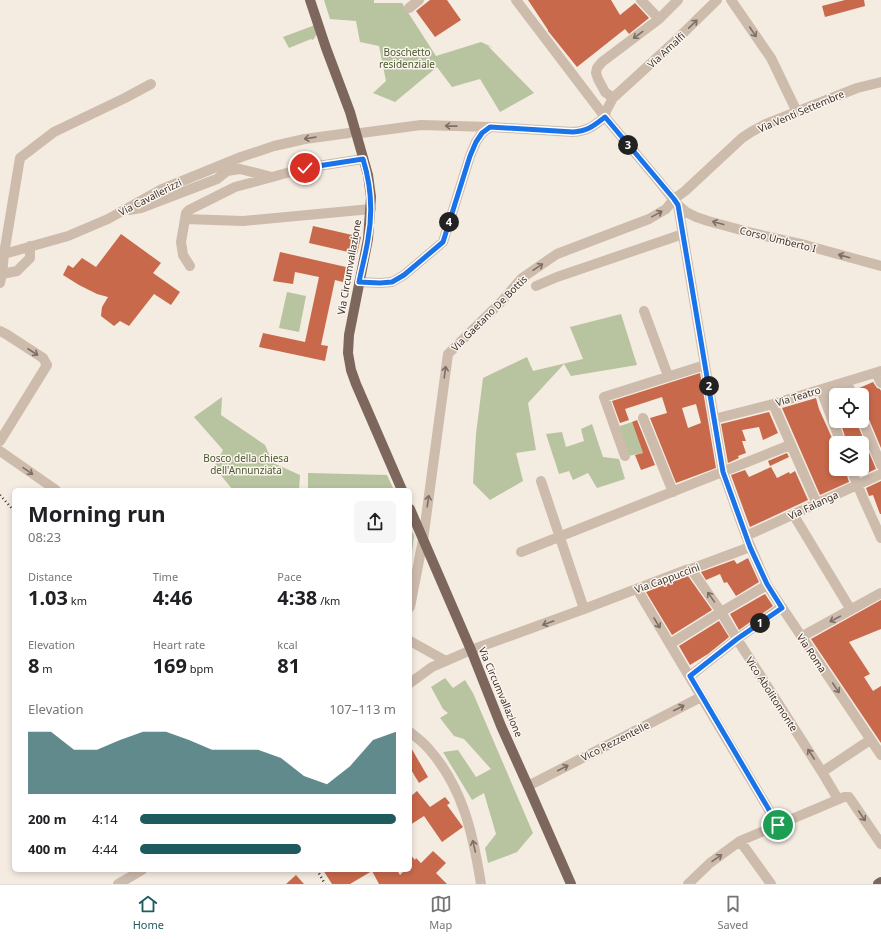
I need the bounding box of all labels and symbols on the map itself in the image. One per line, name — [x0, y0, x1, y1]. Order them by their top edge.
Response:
one-way arrow — [688, 19, 698, 29]
one-way arrow — [750, 26, 758, 38]
street label: Via Amalfi — [644, 29, 688, 71]
one-way arrow — [633, 31, 644, 39]
park label: Boschetto residenziale — [379, 45, 435, 71]
street label: Via Venti Settembre — [756, 86, 847, 135]
one-way arrow — [445, 122, 458, 129]
one-way arrow — [304, 134, 317, 142]
pin: 3 — [618, 135, 638, 155]
pin — [288, 151, 322, 185]
street label: Via Cavallerizzi — [116, 175, 184, 219]
one-way arrow — [651, 210, 663, 218]
pin: 4 — [439, 212, 459, 232]
street label: Via Circumvallazione — [334, 218, 364, 316]
one-way arrow — [711, 219, 724, 227]
street label: Corso Umberto I — [738, 223, 818, 255]
one-way arrow — [837, 252, 850, 259]
one-way arrow — [533, 263, 544, 271]
street label: Via Gaetano De Bottis — [448, 272, 530, 354]
one-way arrow — [27, 348, 39, 356]
one-way arrow — [442, 366, 449, 379]
pin: 2 — [699, 376, 719, 396]
street label: Via Teatro — [774, 383, 822, 409]
park label: Bosco della chiesa dell'Annunziata — [203, 451, 289, 477]
one-way arrow — [22, 467, 33, 475]
street label: Via Falanga — [786, 487, 840, 523]
one-way arrow — [424, 495, 432, 508]
street label: Via Cappuccini — [633, 560, 701, 596]
one-way arrow — [707, 592, 715, 603]
pin: 1 — [750, 613, 770, 633]
one-way arrow — [829, 615, 841, 623]
one-way arrow — [654, 617, 662, 629]
one-way arrow — [542, 619, 554, 627]
street label: Via Roma — [794, 631, 830, 675]
street label: Via Circumvallazione — [476, 645, 526, 740]
street label: Vico Abolitomonte — [743, 654, 802, 734]
one-way arrow — [832, 682, 840, 693]
one-way arrow — [673, 704, 685, 711]
street label: Vico Pezzentelle — [578, 718, 652, 764]
one-way arrow — [807, 749, 815, 760]
one-way arrow — [557, 763, 569, 771]
pin — [761, 808, 795, 842]
one-way arrow — [858, 810, 866, 821]
one-way arrow — [469, 839, 477, 852]
one-way arrow — [711, 854, 722, 862]

